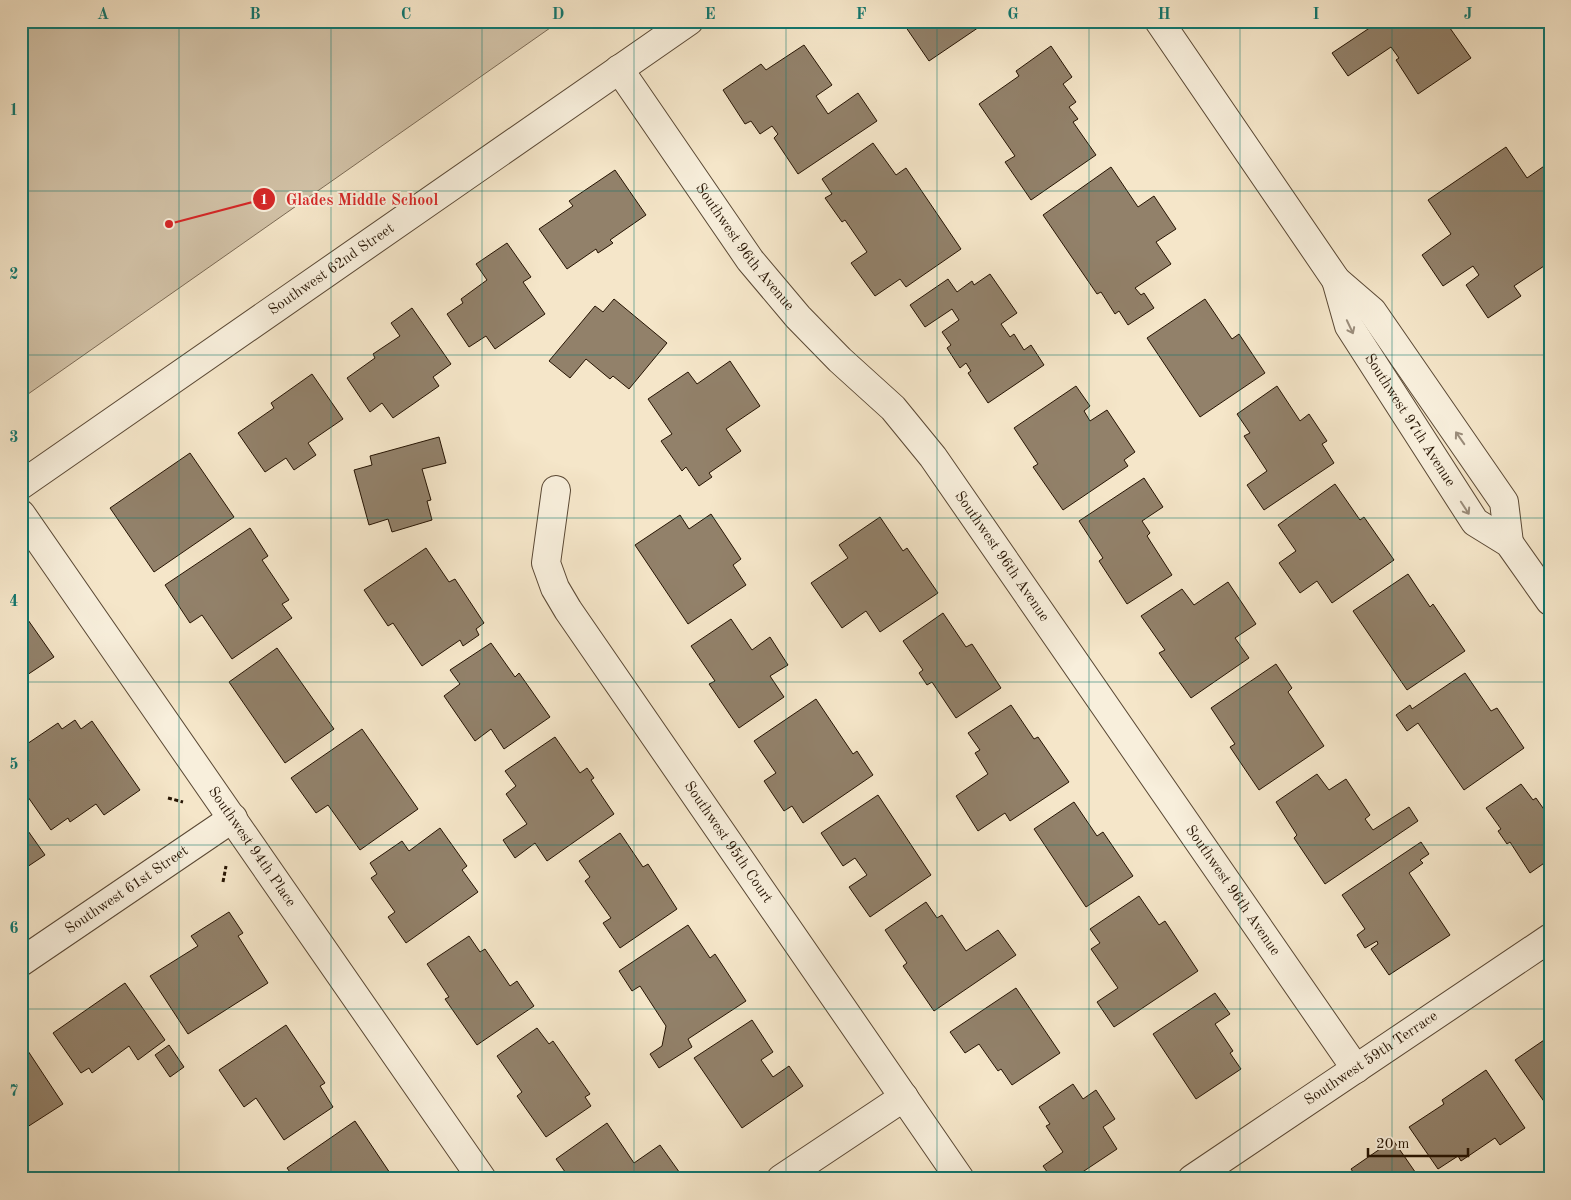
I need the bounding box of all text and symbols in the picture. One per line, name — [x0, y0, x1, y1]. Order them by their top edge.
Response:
text: A — [97, 7, 109, 23]
text: B — [249, 7, 261, 23]
text: C — [401, 7, 411, 23]
text: D — [552, 7, 564, 23]
text: E — [704, 7, 716, 23]
text: F — [856, 7, 867, 23]
text: G — [1007, 7, 1019, 23]
text: H — [1157, 7, 1171, 23]
text: I — [1312, 7, 1320, 23]
text: J — [1464, 7, 1473, 23]
text: 1 — [9, 103, 19, 119]
street label: Southwest 96th Avenue — [692, 181, 797, 314]
callout: Glades Middle School — [251, 184, 449, 215]
text: 1 — [260, 193, 268, 208]
text: Glades Middle School — [286, 193, 438, 209]
street label: Southwest 62nd Street — [266, 221, 397, 318]
text: 2 — [9, 267, 19, 283]
one-way arrow — [1346, 319, 1356, 334]
street label: Southwest 97th Avenue — [1362, 351, 1458, 490]
text: 3 — [9, 430, 19, 446]
one-way arrow — [1455, 431, 1465, 445]
street label: Southwest 96th Avenue — [952, 489, 1052, 625]
one-way arrow — [1460, 501, 1470, 515]
text: 4 — [9, 594, 19, 610]
text: 5 — [9, 757, 19, 773]
street label: Southwest 95th Court — [681, 779, 775, 906]
street label: Southwest 94th Place — [205, 784, 298, 910]
street label: Southwest 96th Avenue — [1182, 823, 1283, 959]
street label: Southwest 61st Street — [63, 843, 191, 937]
text: 6 — [9, 921, 19, 937]
street label: Southwest 59th Terrace — [1302, 1008, 1441, 1108]
text: 7 — [9, 1084, 19, 1100]
scale bar — [1368, 1125, 1468, 1157]
text: 20 m — [1376, 1137, 1410, 1152]

